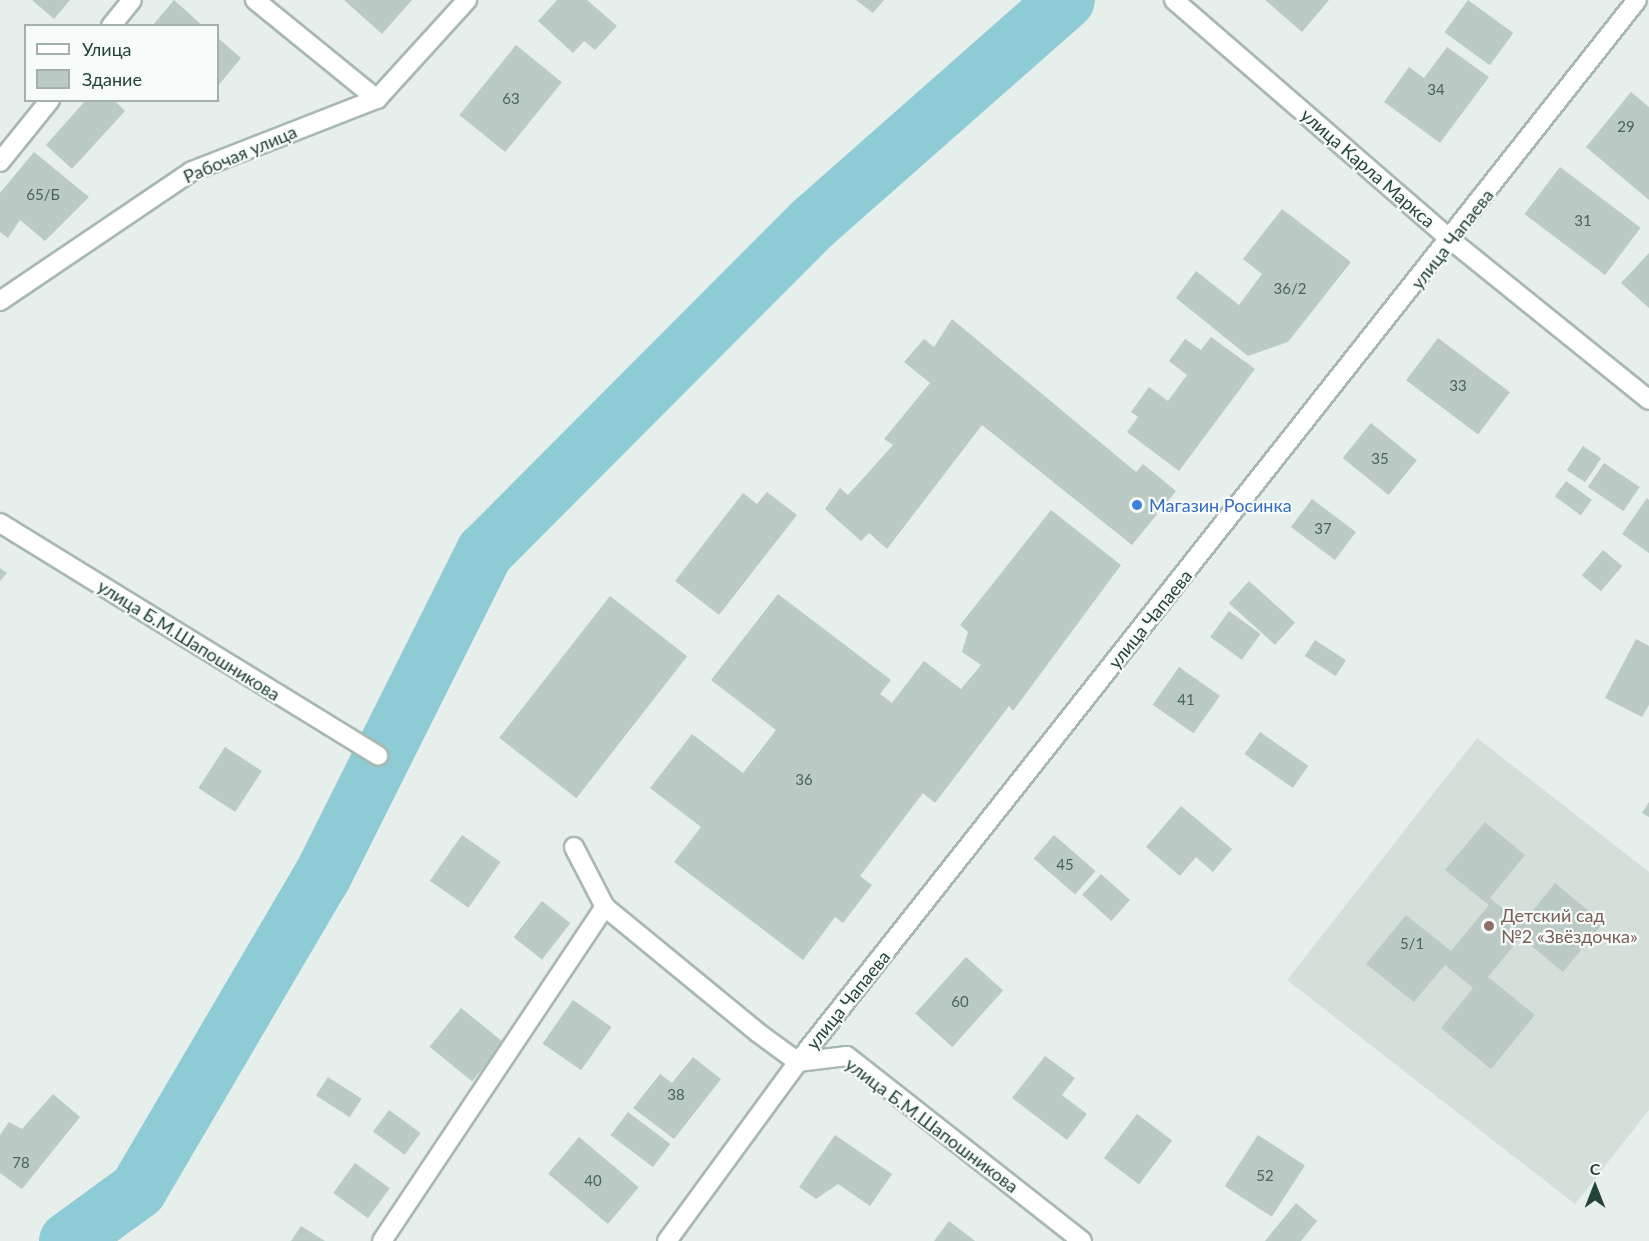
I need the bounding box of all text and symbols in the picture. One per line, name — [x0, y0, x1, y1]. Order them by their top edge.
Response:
legend — [24, 24, 219, 102]
text: Улица — [82, 38, 132, 60]
text: Здание — [82, 68, 142, 90]
house number: 34 — [1427, 81, 1445, 99]
house number: 63 — [502, 90, 520, 108]
street label: улица Карла Маркса — [1297, 104, 1439, 232]
house number: 29 — [1617, 118, 1635, 136]
street label: Рабочая улица — [180, 120, 300, 188]
street label: улица Чапаева — [1406, 185, 1498, 293]
house number: 65/Б — [26, 186, 60, 204]
house number: 31 — [1574, 212, 1592, 230]
house number: 36/2 — [1274, 280, 1306, 298]
house number: 33 — [1449, 377, 1467, 395]
house number: 35 — [1371, 450, 1389, 468]
place label: Магазин Росинка — [1149, 494, 1292, 516]
marker: Магазин Росинка — [1130, 498, 1144, 512]
house number: 37 — [1314, 520, 1332, 538]
street label: улица Чапаева — [1104, 565, 1196, 673]
street label: улица Б.М.Шапошникова — [94, 575, 284, 705]
house number: 41 — [1177, 691, 1195, 709]
house number: 36 — [795, 771, 813, 789]
house number: 45 — [1056, 856, 1074, 874]
place label: Детский сад №2 «Звёздочка» — [1501, 905, 1638, 948]
marker: Детский сад №2 «Звёздочка» — [1482, 919, 1496, 933]
house number: 5/1 — [1400, 935, 1424, 953]
street label: улица Чапаева — [802, 946, 894, 1054]
house number: 60 — [951, 993, 969, 1011]
street label: улица Б.М.Шапошникова — [841, 1053, 1023, 1197]
house number: 38 — [667, 1086, 685, 1104]
house number: 78 — [12, 1154, 30, 1172]
north arrow — [1565, 1157, 1625, 1217]
text: С — [1590, 1159, 1600, 1178]
house number: 52 — [1256, 1167, 1274, 1185]
house number: 40 — [584, 1172, 602, 1190]

